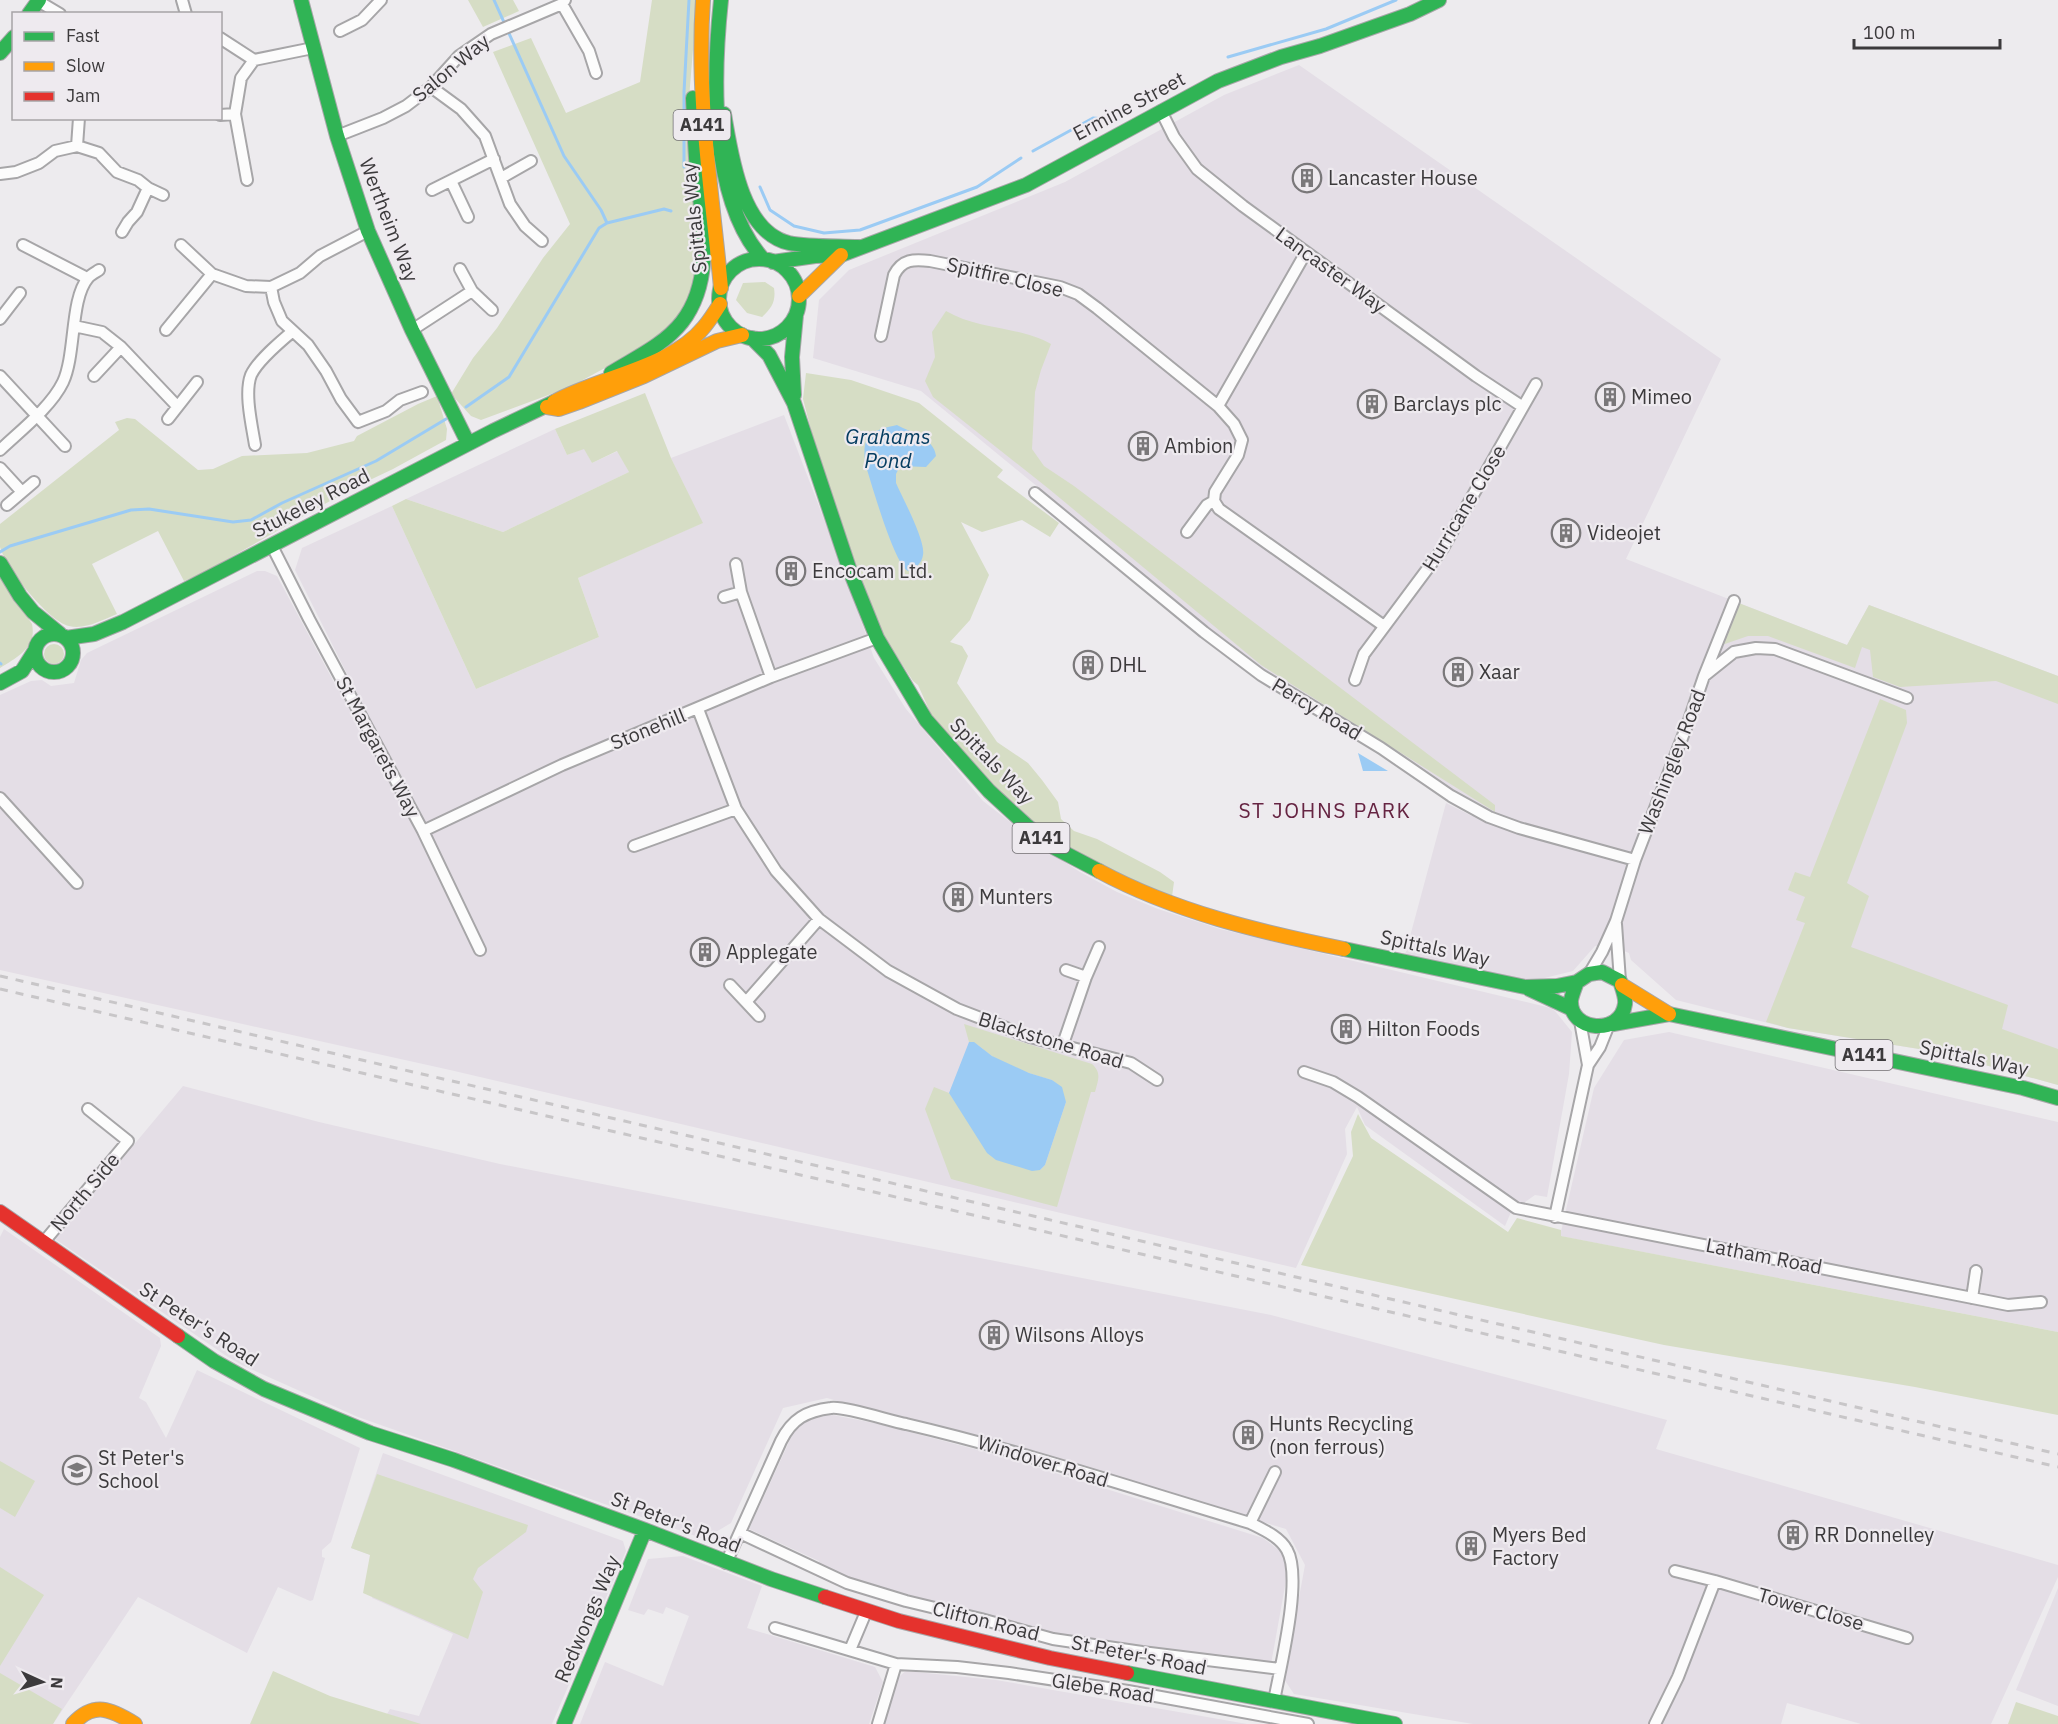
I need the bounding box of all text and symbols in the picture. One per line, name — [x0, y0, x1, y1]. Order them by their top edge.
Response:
legend — [12, 12, 222, 120]
scale bar — [1854, 12, 2000, 50]
text: 100 m — [1863, 21, 1915, 44]
text: Fast — [66, 24, 100, 47]
street label: Salon Way — [406, 27, 495, 108]
text: Slow — [66, 54, 105, 77]
street label: Ermine Street — [1068, 65, 1190, 146]
text: Jam — [66, 84, 101, 107]
road number: A141 — [674, 110, 730, 140]
street label: Wertheim Way — [353, 154, 425, 286]
street label: Spittals Way — [674, 162, 713, 275]
building icon: Lancaster House — [1291, 162, 1323, 194]
place label: Lancaster House — [1328, 164, 1478, 191]
street label: Lancaster Way — [1271, 220, 1392, 319]
street label: Spitfire Close — [944, 250, 1066, 303]
building icon: Mimeo — [1594, 381, 1626, 413]
place label: Mimeo — [1631, 383, 1692, 410]
building icon: Barclays plc — [1356, 388, 1388, 420]
place label: Barclays plc — [1393, 390, 1502, 417]
water label: Grahams Pond — [845, 422, 931, 474]
building icon: Ambion — [1127, 430, 1159, 462]
place label: Ambion — [1164, 432, 1233, 459]
street label: Hurricane Close — [1415, 440, 1512, 576]
street label: Stukeley Road — [248, 461, 374, 544]
building icon: Videojet — [1550, 517, 1582, 549]
place label: Videojet — [1587, 519, 1661, 546]
building icon: Encocam Ltd. — [775, 555, 807, 587]
place label: Encocam Ltd. — [812, 557, 933, 584]
building icon: DHL — [1072, 649, 1104, 681]
place label: DHL — [1109, 651, 1147, 678]
building icon: Xaar — [1442, 656, 1474, 688]
place label: Xaar — [1479, 658, 1520, 685]
street label: St Margarets Way — [330, 671, 427, 822]
street label: Percy Road — [1267, 671, 1367, 746]
street label: Washingley Road — [1631, 685, 1712, 838]
street label: Stonehill — [606, 701, 690, 756]
street label: Spittals Way — [944, 711, 1041, 810]
district label: ST JOHNS PARK — [1239, 796, 1411, 824]
road number: A141 — [1012, 823, 1070, 853]
building icon: Munters — [942, 881, 974, 913]
place label: Munters — [979, 883, 1053, 910]
street label: Spittals Way — [1378, 923, 1492, 972]
building icon: Applegate — [689, 936, 721, 968]
place label: Applegate — [726, 938, 818, 965]
street label: Blackstone Road — [975, 1005, 1127, 1074]
building icon: Hilton Foods — [1330, 1013, 1362, 1045]
place label: Hilton Foods — [1367, 1015, 1480, 1042]
street label: Spittals Way — [1917, 1033, 2031, 1082]
road number: A141 — [1836, 1040, 1892, 1070]
street label: North Side — [44, 1147, 126, 1237]
street label: Latham Road — [1704, 1231, 1825, 1280]
street label: St Peter's Road — [134, 1275, 264, 1372]
building icon: Wilsons Alloys — [978, 1319, 1010, 1351]
place label: Wilsons Alloys — [1015, 1321, 1144, 1348]
place label: Hunts Recycling (non ferrous) — [1269, 1410, 1414, 1460]
building icon: Hunts Recycling (non ferrous) — [1232, 1419, 1264, 1451]
street label: Windover Road — [974, 1428, 1112, 1493]
place label: St Peter's School — [98, 1444, 185, 1494]
school or university icon: St Peter's School — [61, 1454, 93, 1486]
street label: St Peter's Road — [607, 1484, 745, 1559]
building icon: RR Donnelley — [1777, 1519, 1809, 1551]
place label: Myers Bed Factory — [1492, 1521, 1587, 1571]
place label: RR Donnelley — [1814, 1521, 1934, 1548]
building icon: Myers Bed Factory — [1455, 1530, 1487, 1562]
street label: Redwongs Way — [548, 1551, 626, 1687]
street label: Tower Close — [1755, 1580, 1867, 1637]
street label: Clifton Road — [930, 1594, 1043, 1647]
street label: St Peter's Road — [1069, 1628, 1209, 1681]
north arrow — [12, 1652, 72, 1712]
street label: Glebe Road — [1050, 1666, 1156, 1709]
text: N — [47, 1677, 67, 1690]

